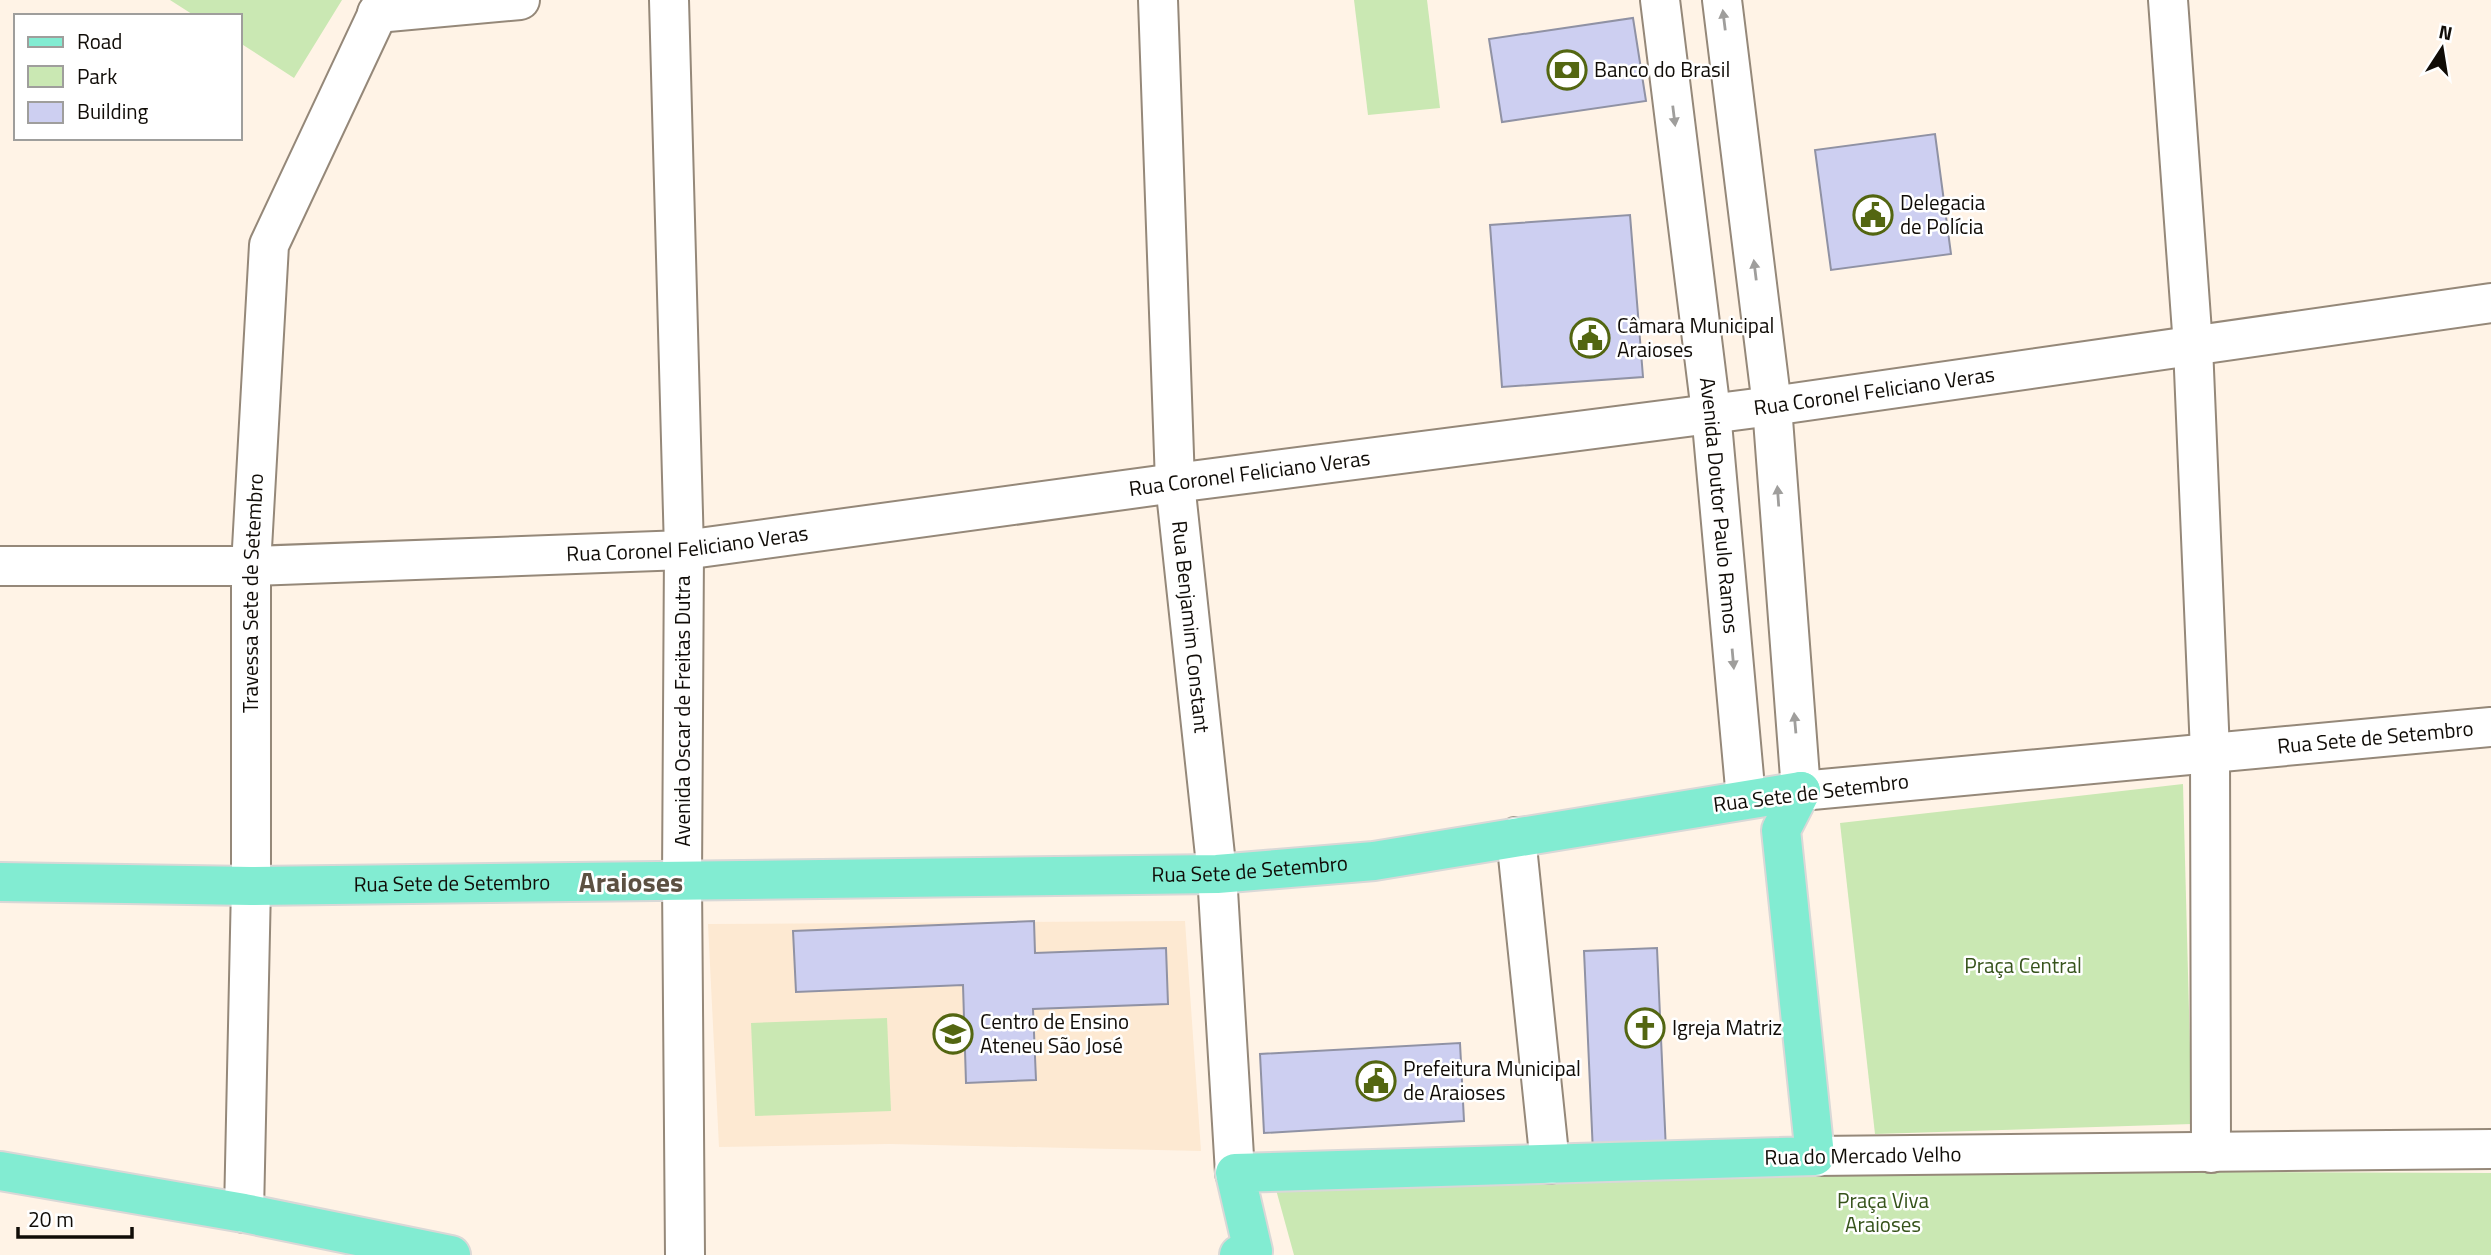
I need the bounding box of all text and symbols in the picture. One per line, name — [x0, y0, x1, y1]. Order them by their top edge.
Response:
one-way arrow — [1719, 9, 1730, 31]
legend — [14, 14, 242, 140]
north arrow — [2407, 14, 2477, 84]
text: N — [2436, 16, 2455, 47]
text: Road — [77, 25, 122, 57]
bank icon: Banco do Brasil — [1546, 49, 1588, 91]
place label: Banco do Brasil — [1594, 53, 1730, 85]
text: Park — [77, 60, 117, 92]
text: Building — [77, 95, 149, 127]
one-way arrow — [1669, 106, 1680, 128]
place label: Delegacia de Polícia — [1900, 186, 1986, 242]
public building icon: Delegacia de Polícia — [1852, 194, 1894, 236]
one-way arrow — [1749, 259, 1760, 281]
place label: Câmara Municipal Araioses — [1617, 309, 1774, 365]
public building icon: Câmara Municipal Araioses — [1569, 317, 1611, 359]
street label: Rua Coronel Feliciano Veras — [1752, 357, 1996, 423]
street label: Avenida Doutor Paulo Ramos — [1692, 375, 1748, 635]
street label: Rua Coronel Feliciano Veras — [1127, 441, 1372, 504]
street label: Travessa Sete de Setembro — [234, 472, 271, 713]
one-way arrow — [1772, 485, 1783, 507]
street label: Rua Coronel Feliciano Veras — [566, 516, 810, 569]
street label: Rua Benjamim Constant — [1164, 519, 1219, 735]
street label: Avenida Oscar de Freitas Dutra — [666, 575, 698, 847]
one-way arrow — [1728, 648, 1739, 670]
one-way arrow — [1789, 712, 1800, 734]
street label: Rua Sete de Setembro — [2276, 712, 2475, 762]
street label: Rua Sete de Setembro — [1711, 764, 1910, 820]
street label: Rua Sete de Setembro — [1151, 846, 1349, 890]
district label: Araioses — [579, 860, 683, 903]
street label: Rua Sete de Setembro — [353, 865, 551, 900]
park label: Praça Central — [1964, 949, 2082, 981]
place label: Centro de Ensino Ateneu São José — [980, 1005, 1129, 1061]
church icon: Igreja Matriz — [1624, 1007, 1666, 1049]
place label: Igreja Matriz — [1672, 1011, 1782, 1043]
school or university icon: Centro de Ensino Ateneu São José — [932, 1013, 974, 1055]
place label: Prefeitura Municipal de Araioses — [1403, 1052, 1581, 1108]
public building icon: Prefeitura Municipal de Araioses — [1355, 1060, 1397, 1102]
street label: Rua do Mercado Velho — [1764, 1137, 1962, 1173]
park label: Praça Viva Araioses — [1837, 1184, 1929, 1240]
scale bar — [18, 1196, 131, 1240]
text: 20 m — [28, 1203, 74, 1235]

